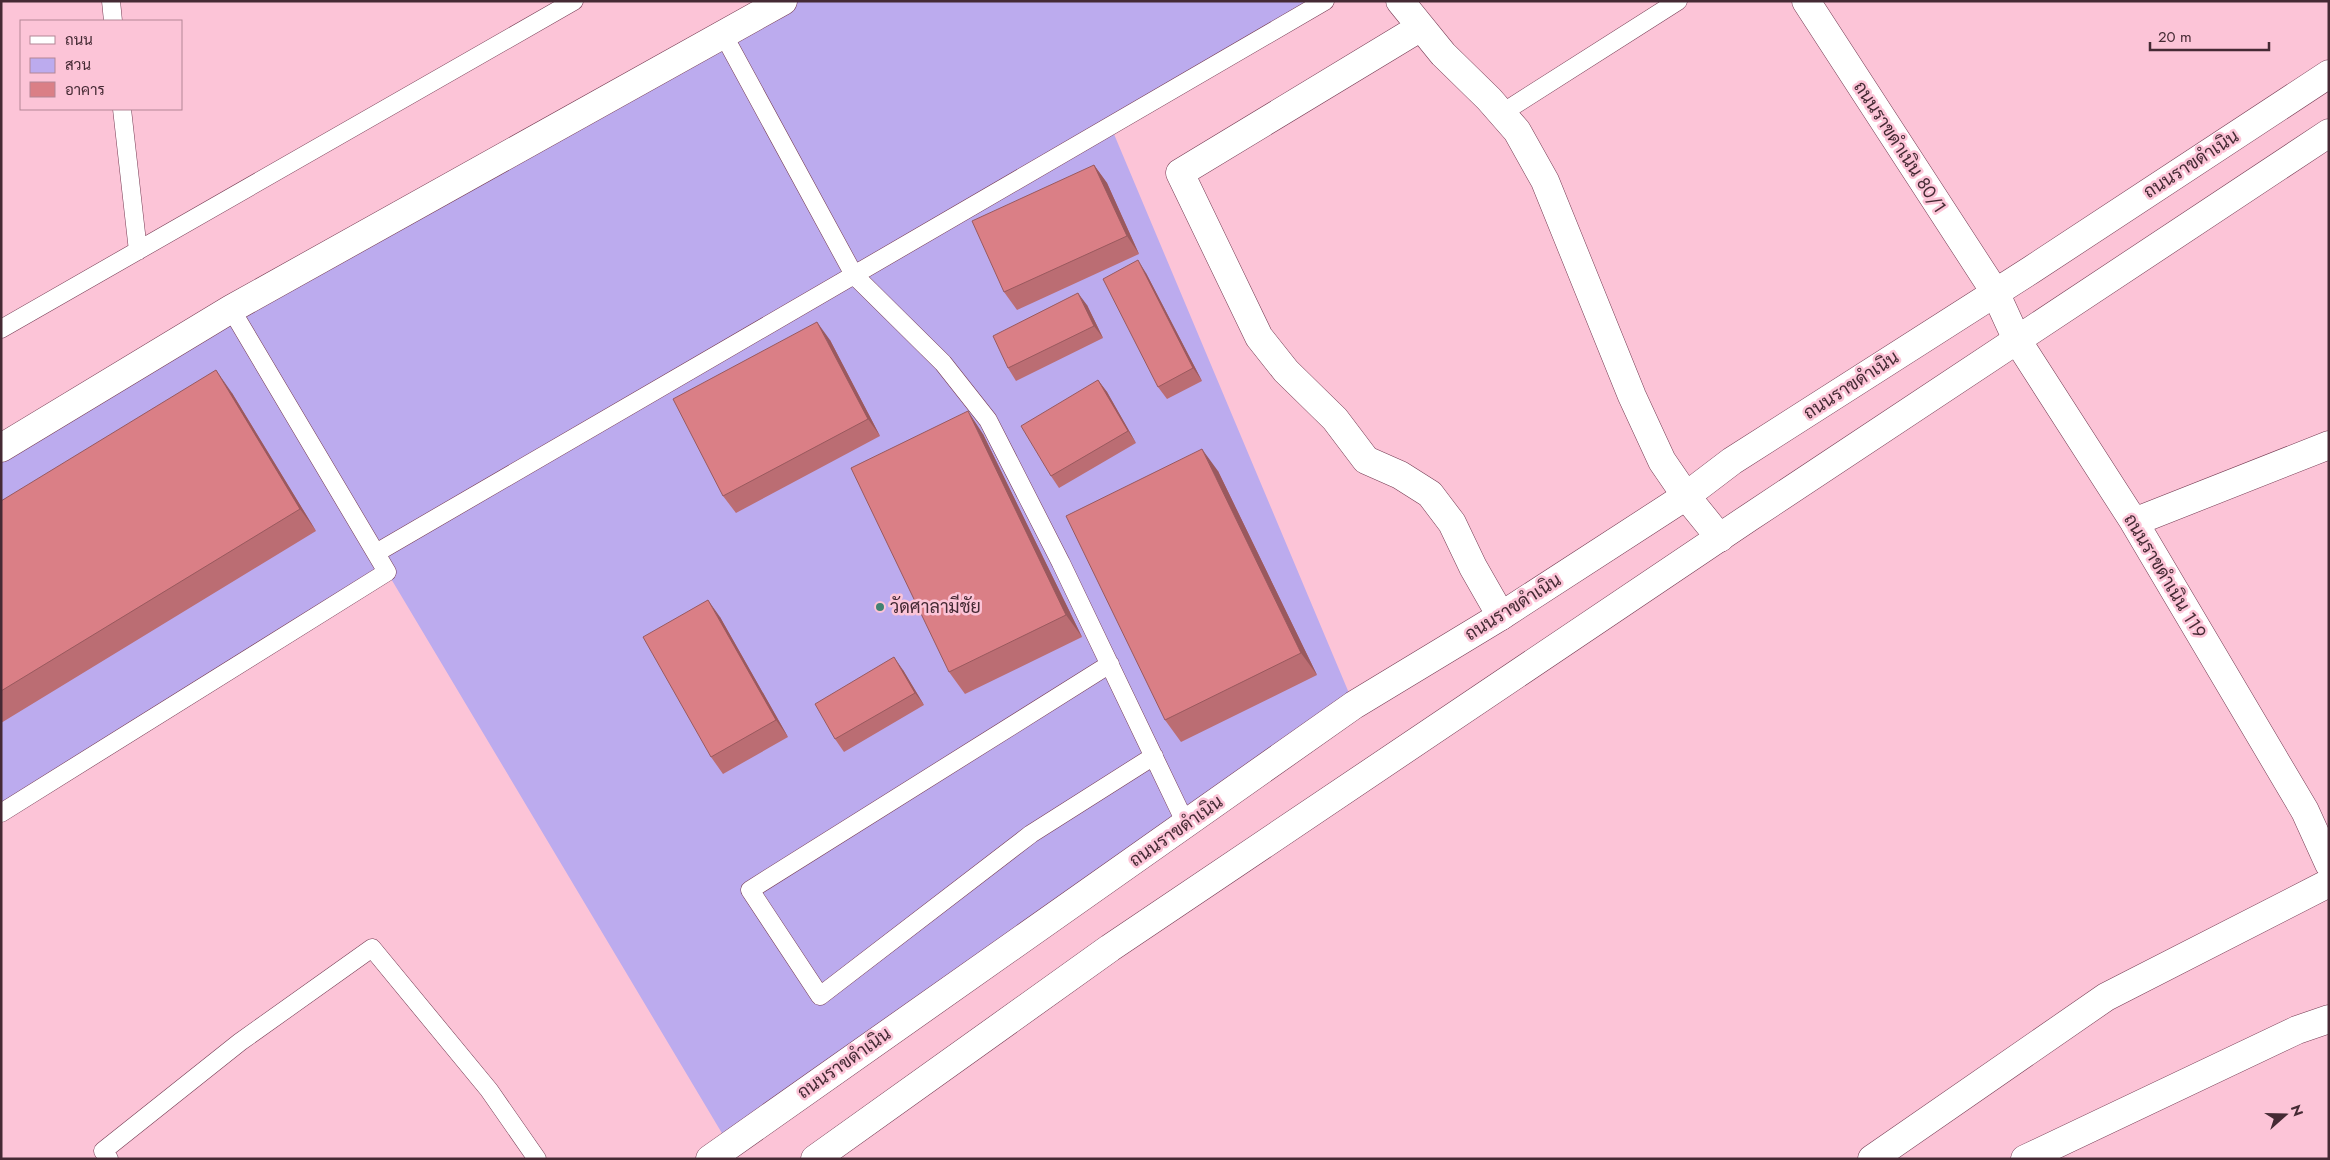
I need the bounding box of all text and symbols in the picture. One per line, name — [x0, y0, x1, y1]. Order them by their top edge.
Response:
legend — [20, 20, 182, 110]
scale bar — [2150, 20, 2269, 52]
text: 20 m — [2158, 26, 2192, 48]
text: ถนน — [65, 29, 93, 51]
text: สวน — [65, 54, 91, 76]
street label: ถนนราขดำเนิน 80/1 — [1847, 76, 1953, 218]
text: อาคาร — [65, 79, 105, 101]
street label: ถนนราขดำเนิน — [2138, 123, 2244, 205]
street label: ถนนราขดำเนิน — [1798, 344, 1904, 426]
street label: ถนนราขดำเนิน 119 — [2117, 509, 2213, 643]
street label: ถนนราขดำเนิน — [1460, 567, 1566, 647]
place label: วัดศาลามีชัย — [890, 594, 981, 620]
marker: วัดศาลามีชัย — [874, 601, 886, 613]
street label: ถนนราขดำเนิน — [1124, 789, 1228, 873]
street label: ถนนราขดำเนิน — [792, 1021, 896, 1105]
north arrow — [2260, 1090, 2310, 1140]
text: N — [2286, 1102, 2309, 1119]

